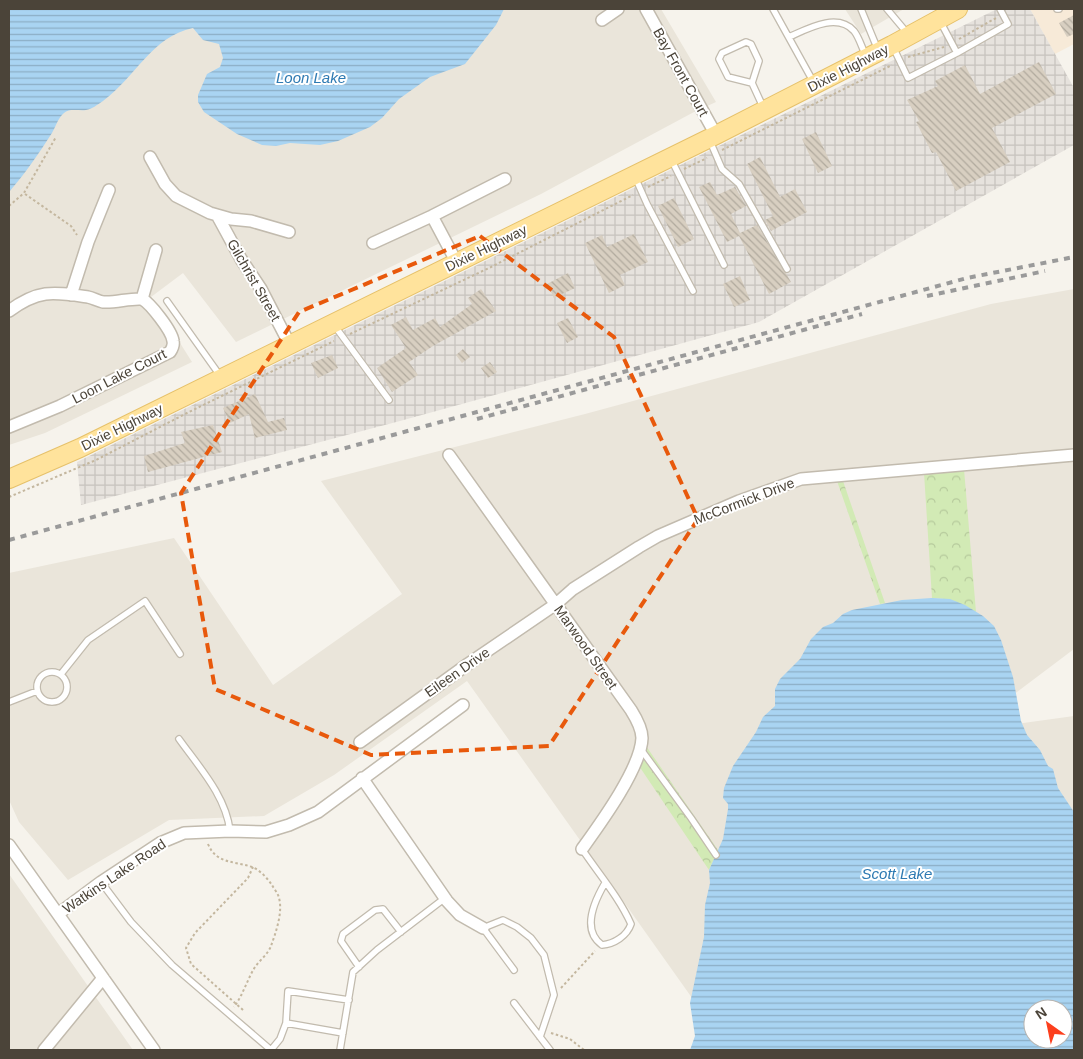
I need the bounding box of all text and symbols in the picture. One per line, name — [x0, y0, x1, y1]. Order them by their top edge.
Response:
street label: Bay Front Court — [650, 25, 712, 119]
street label: Dixie Highway — [805, 41, 891, 95]
water label: Loon Lake — [276, 69, 346, 86]
street label: Dixie Highway — [443, 221, 529, 275]
street label: Gilchrist Street — [224, 236, 284, 324]
street label: Loon Lake Court — [69, 345, 169, 407]
street label: Dixie Highway — [79, 400, 165, 454]
street label: McCormick Drive — [691, 474, 797, 528]
street label: Marwood Street — [551, 602, 621, 692]
street label: Eileen Drive — [421, 644, 493, 700]
street label: Watkins Lake Road — [59, 836, 169, 916]
water label: Scott Lake — [862, 865, 932, 882]
north arrow — [1023, 999, 1073, 1049]
text: N — [1032, 1004, 1050, 1023]

